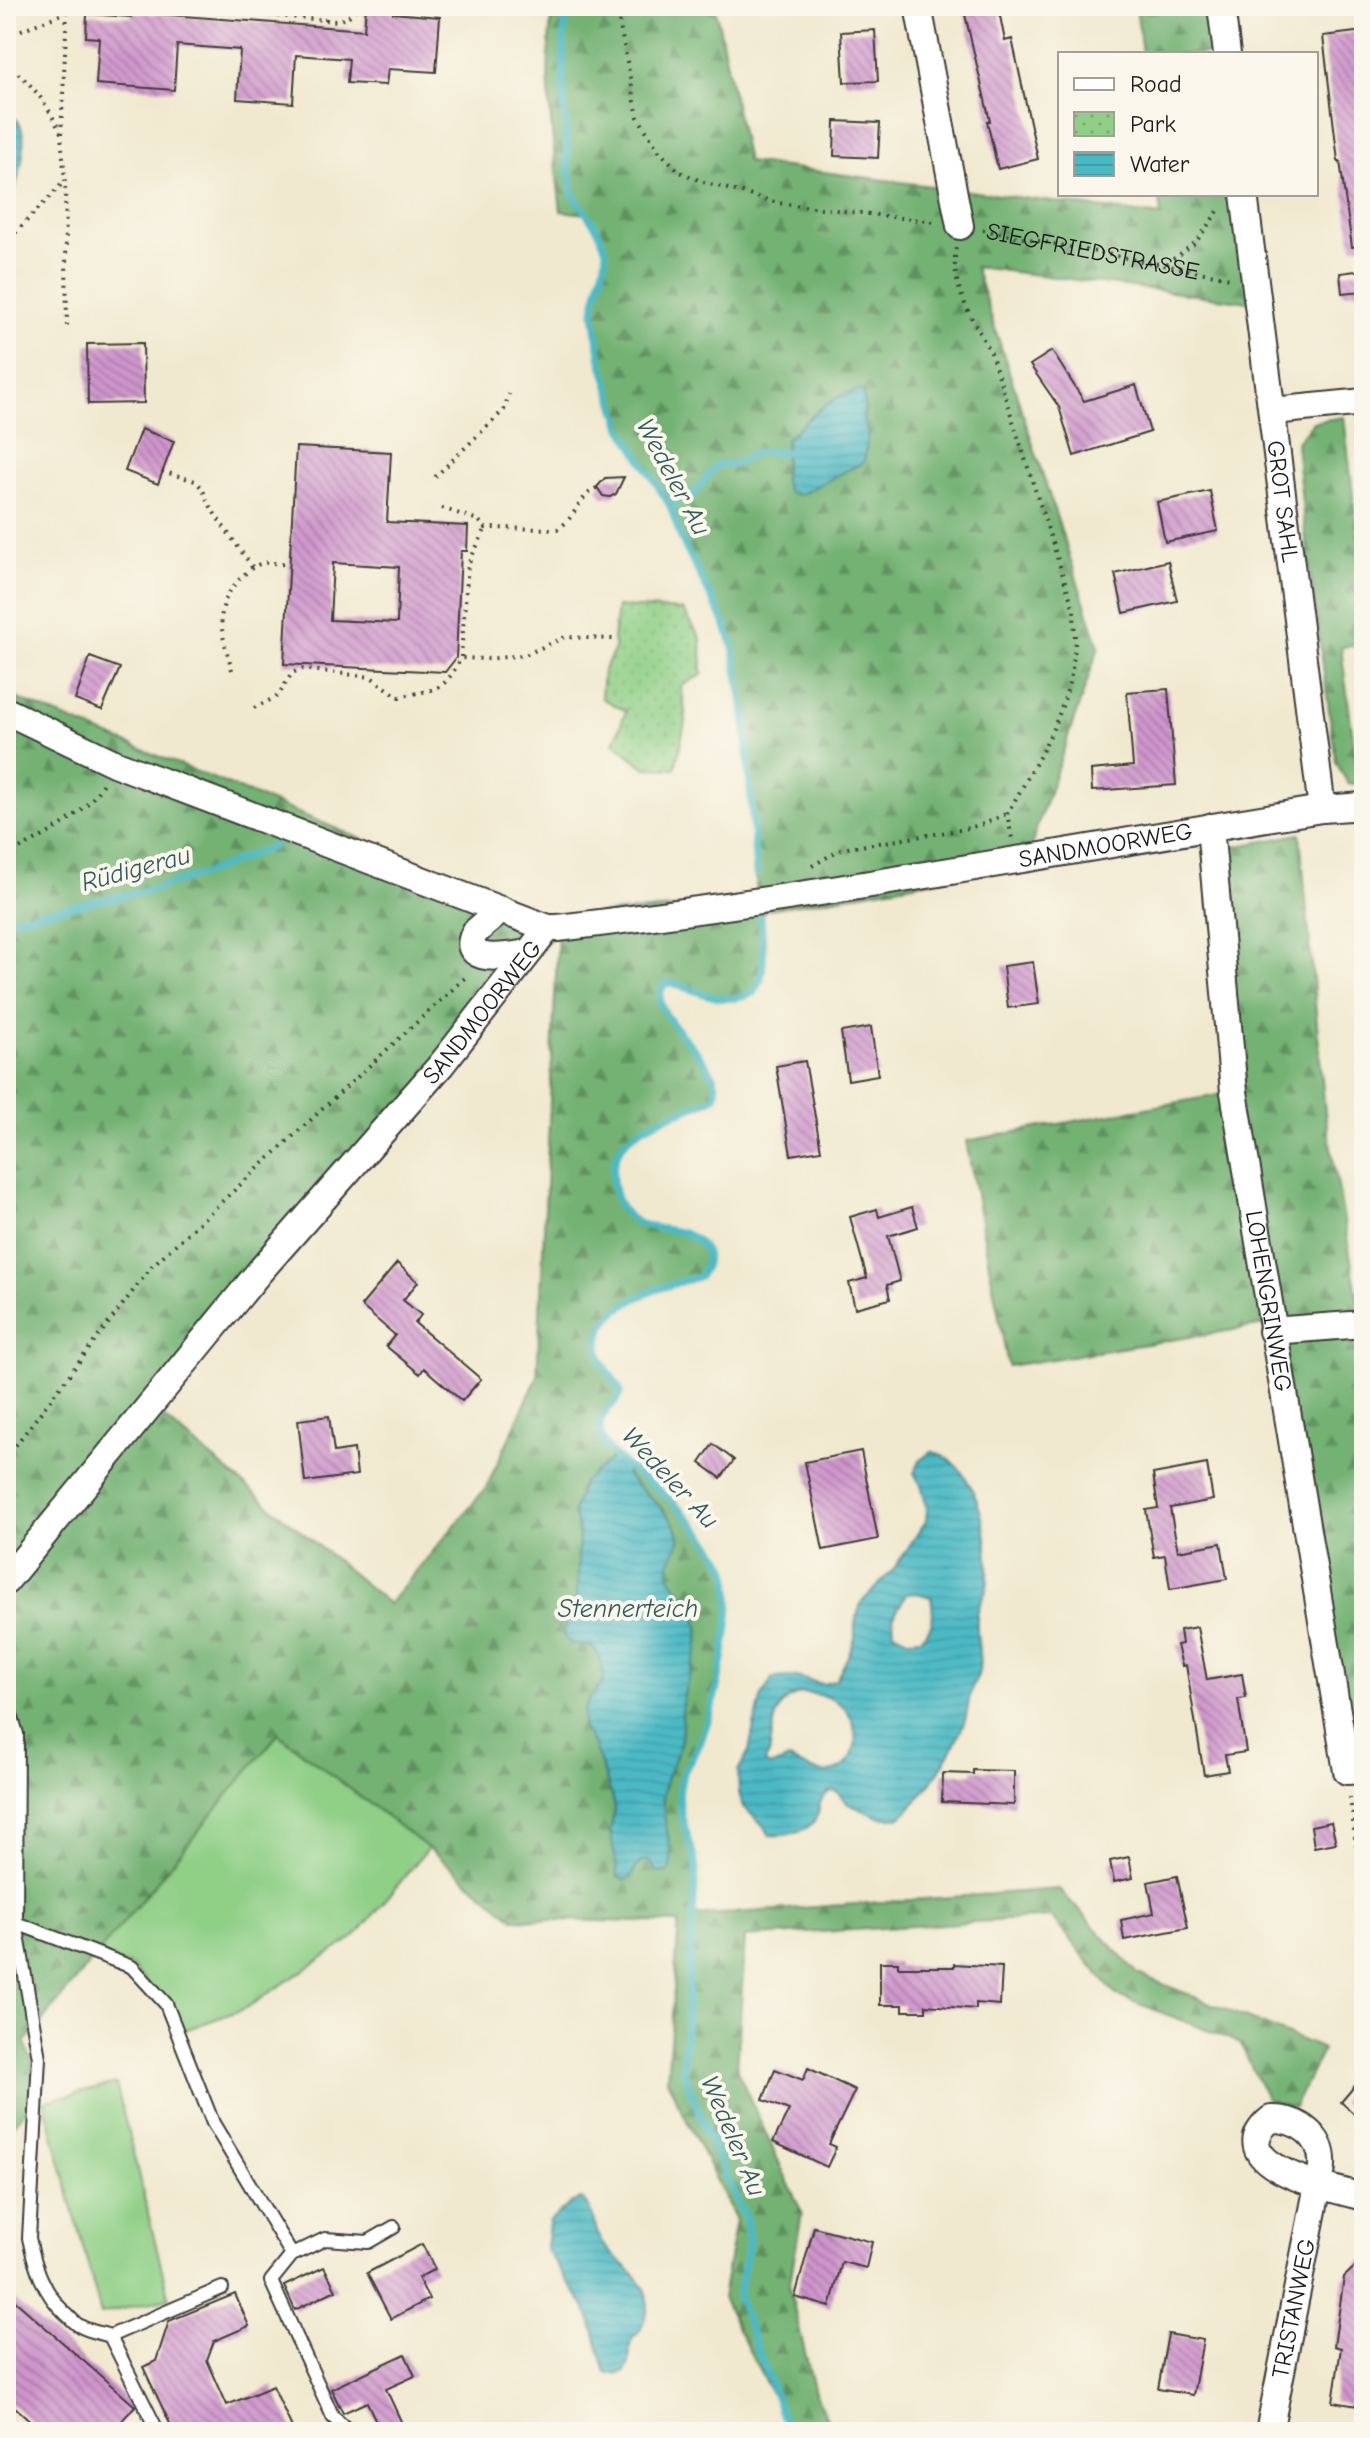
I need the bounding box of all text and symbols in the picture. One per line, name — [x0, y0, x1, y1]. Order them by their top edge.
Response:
legend — [1058, 52, 1318, 196]
text: Road — [1130, 70, 1182, 98]
text: Park — [1130, 110, 1176, 138]
text: Water — [1130, 150, 1190, 178]
street label: SIEGFRIEDSTRASSE — [984, 217, 1202, 286]
water label: Wedeler Au — [630, 413, 716, 541]
street label: GROT SAHL — [1261, 439, 1305, 564]
street label: SANDMOORWEG — [1017, 817, 1194, 873]
water label: Rüdigerau — [78, 840, 194, 898]
street label: SANDMOORWEG — [417, 934, 547, 1090]
street label: LOHENGRINWEG — [1240, 1208, 1298, 1394]
water label: Wedeler Au — [615, 1421, 725, 1535]
water label: Stennerteich — [558, 1594, 698, 1624]
water label: Wedeler Au — [694, 2071, 772, 2201]
street label: TRISTANWEG — [1266, 2236, 1321, 2381]

